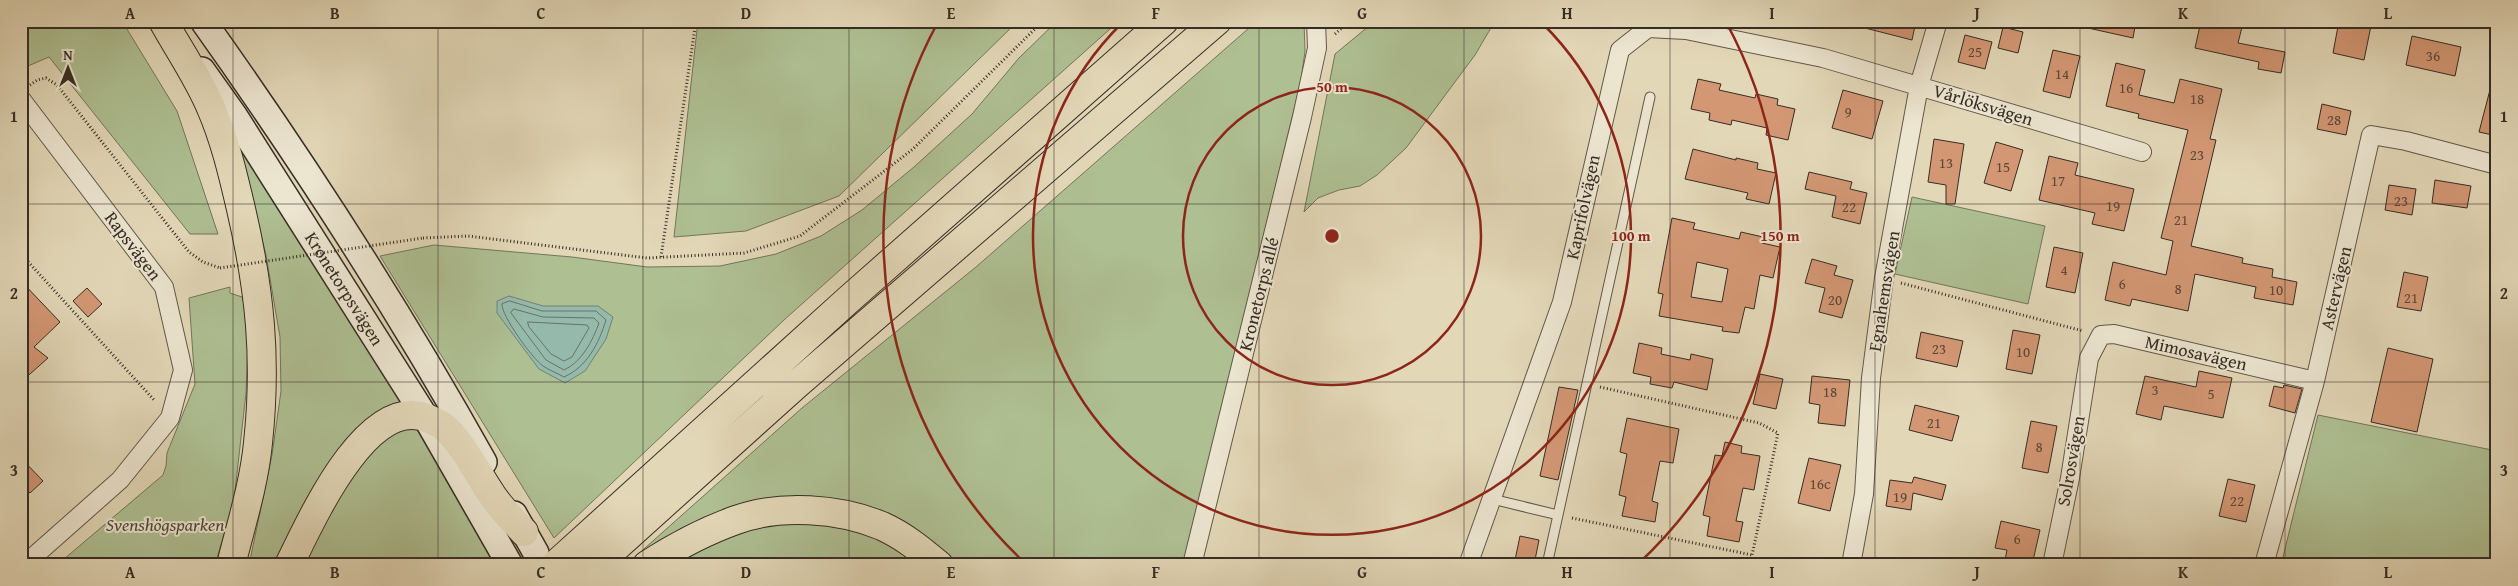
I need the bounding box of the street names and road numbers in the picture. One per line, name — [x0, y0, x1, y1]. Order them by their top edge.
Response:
street label: Vårlöksvägen — [1930, 77, 2036, 133]
street label: Kaprifolvägen — [1558, 152, 1607, 262]
street label: Rapsvägen — [98, 205, 168, 286]
street label: Kronetorpsvägen — [298, 226, 391, 351]
street label: Egnahemsvägen — [1861, 229, 1906, 353]
street label: Kronetorps allé — [1231, 234, 1286, 354]
street label: Astervägen — [2313, 243, 2358, 332]
street label: Mimosavägen — [2142, 328, 2250, 377]
street label: Solrosvägen — [2049, 414, 2092, 508]

